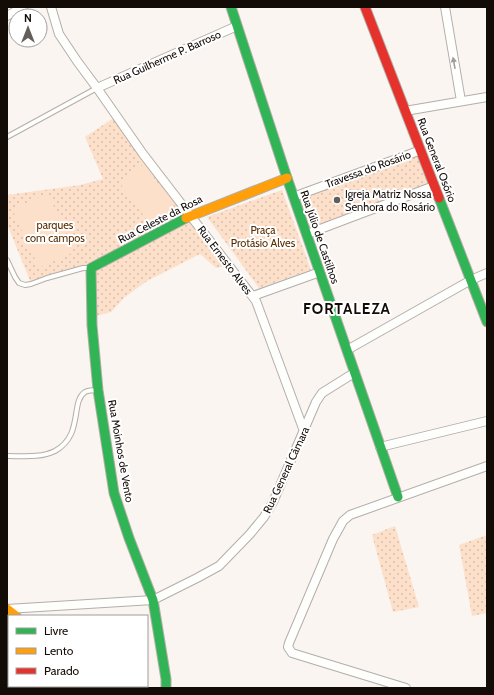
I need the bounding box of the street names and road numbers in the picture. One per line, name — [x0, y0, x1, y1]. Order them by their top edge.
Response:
street label: Rua Guilherme P. Barroso — [111, 27, 223, 87]
street label: Rua General Osório — [414, 116, 460, 204]
street label: Travessa do Rosário — [323, 147, 413, 191]
street label: Rua Júlio de Castilhos — [297, 188, 343, 286]
street label: Rua Celeste da Rosa — [115, 191, 205, 246]
street label: Rua Ernesto Alves — [195, 223, 256, 298]
street label: Rua Moinhos de Vento — [105, 399, 137, 503]
street label: Rua General Câmara — [260, 424, 313, 516]

